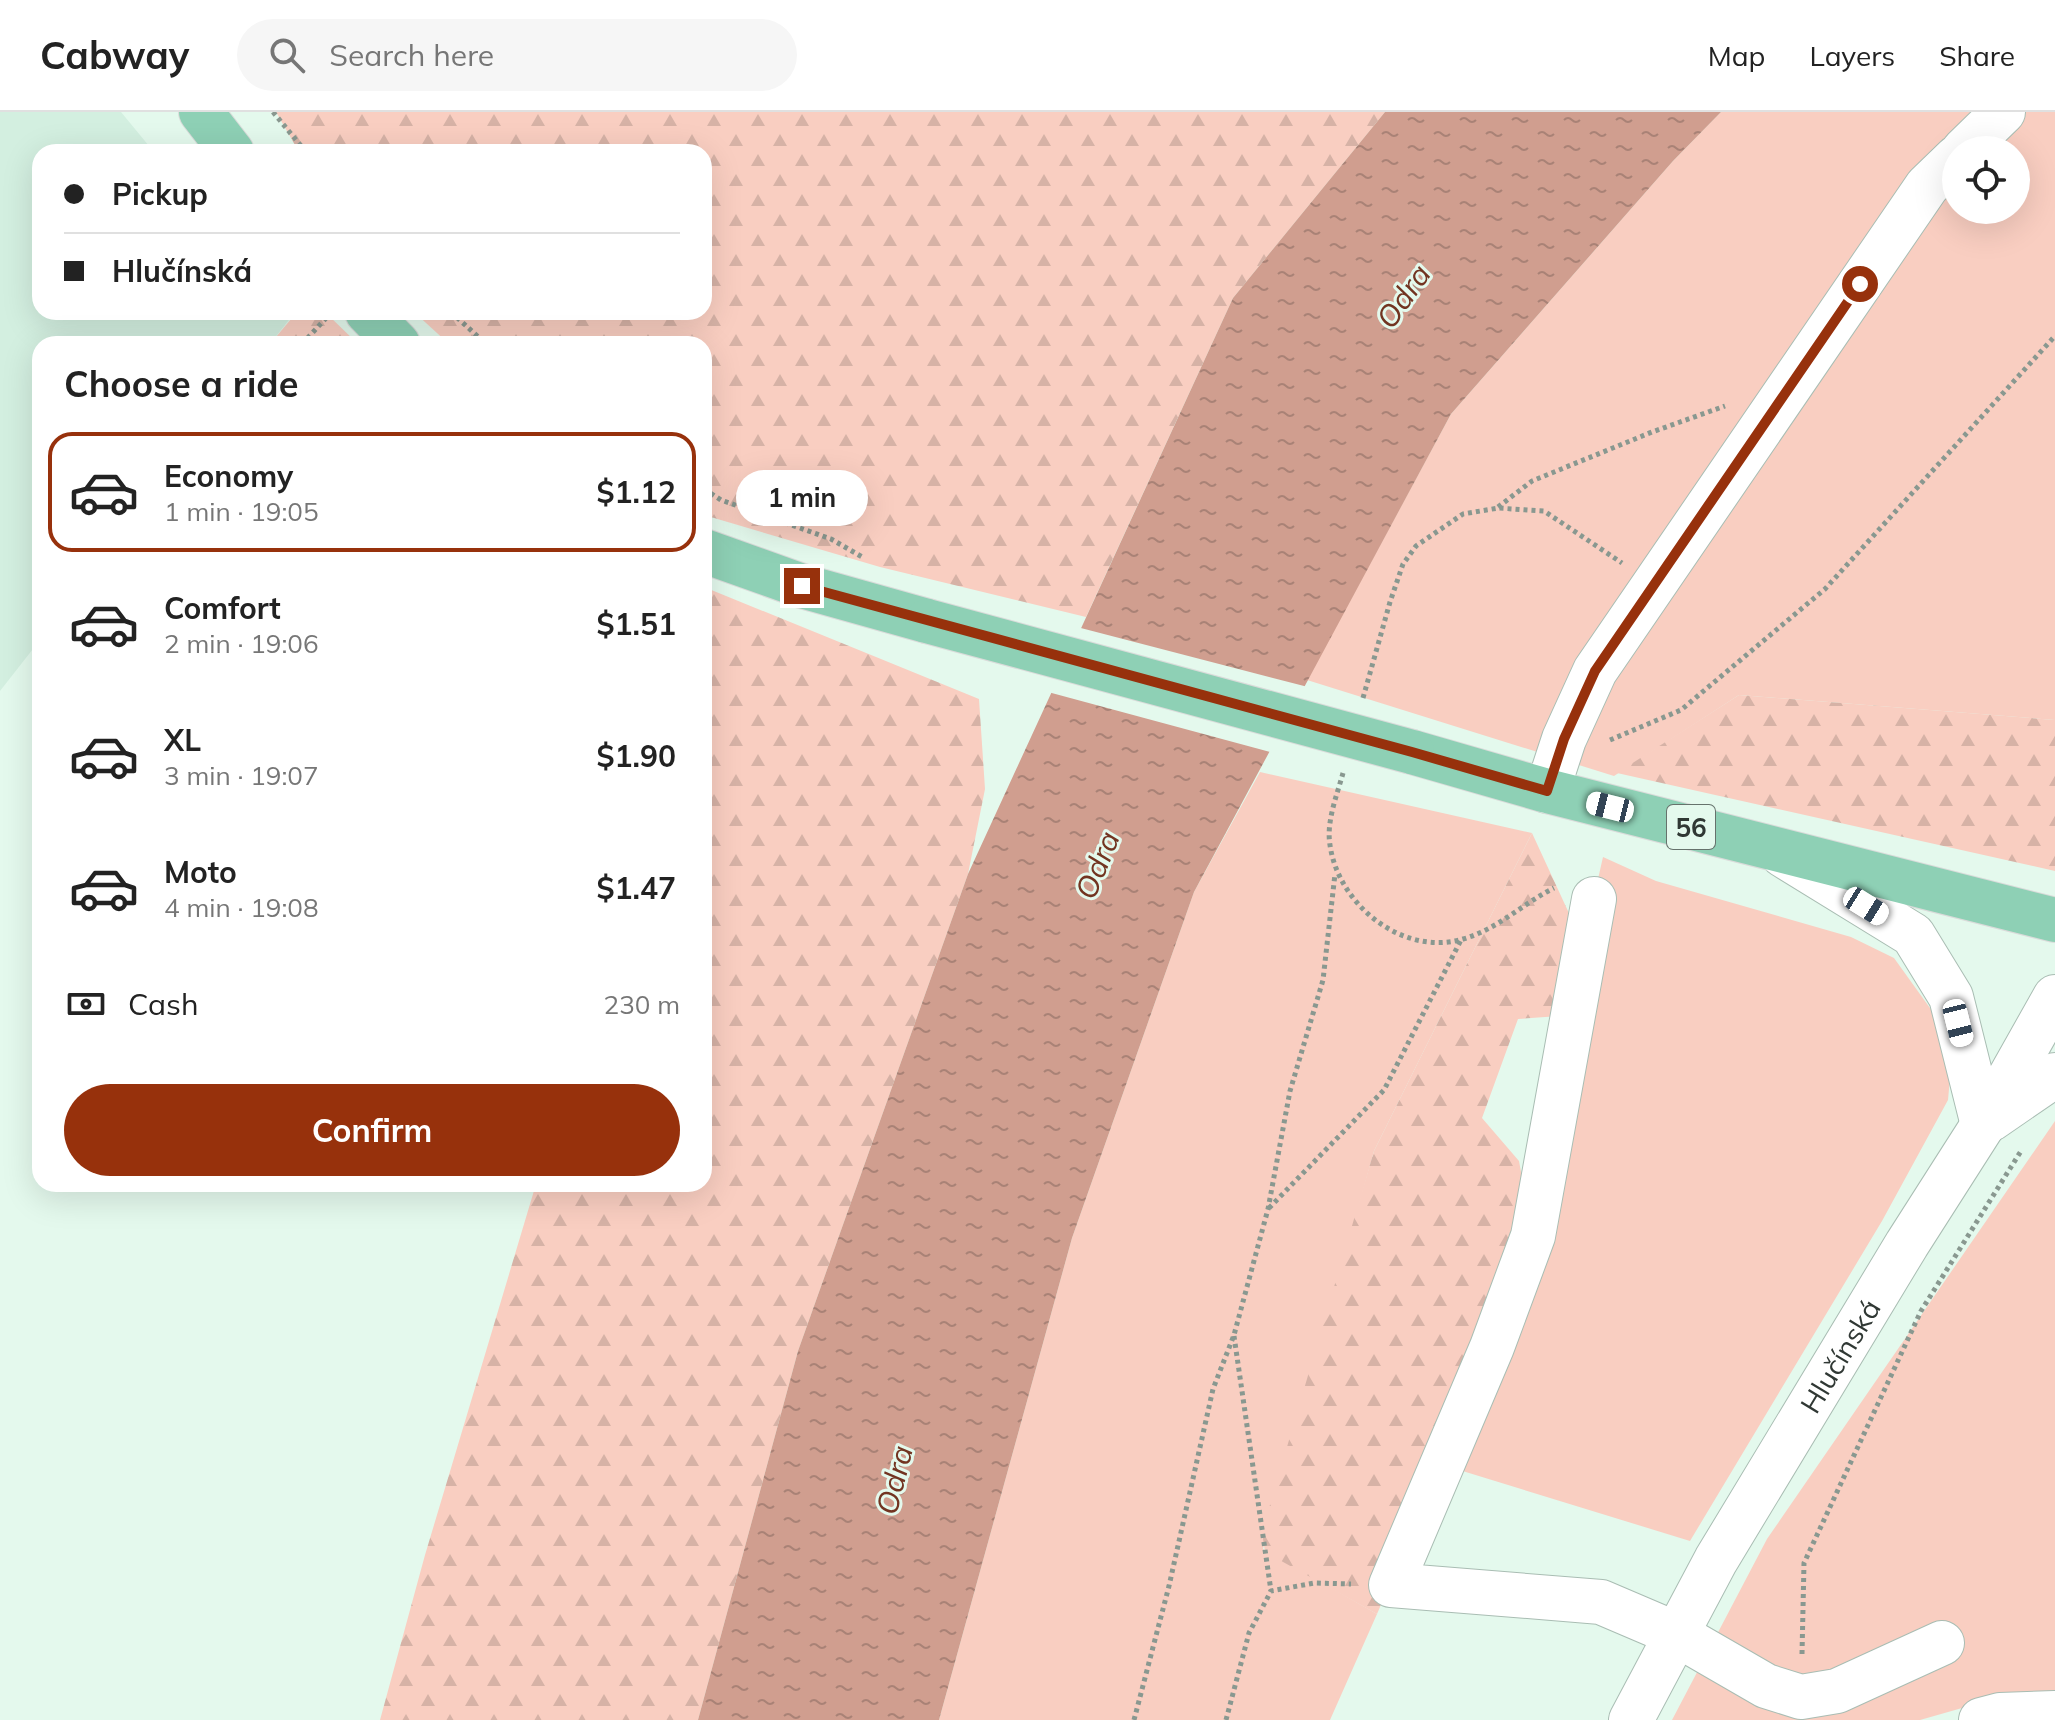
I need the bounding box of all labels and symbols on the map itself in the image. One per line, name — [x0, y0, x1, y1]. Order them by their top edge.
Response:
water label: Odra — [1367, 256, 1439, 336]
route start — [1842, 266, 1878, 302]
callout: 1 min — [736, 470, 868, 526]
route end — [784, 568, 820, 604]
car — [1584, 790, 1636, 824]
road number: 56 — [1667, 805, 1715, 849]
water label: Odra — [1066, 825, 1128, 905]
car — [1839, 883, 1893, 929]
car — [1941, 997, 1975, 1049]
street label: Hlučínská — [1792, 1292, 1887, 1419]
water label: Odra — [867, 1441, 921, 1519]

